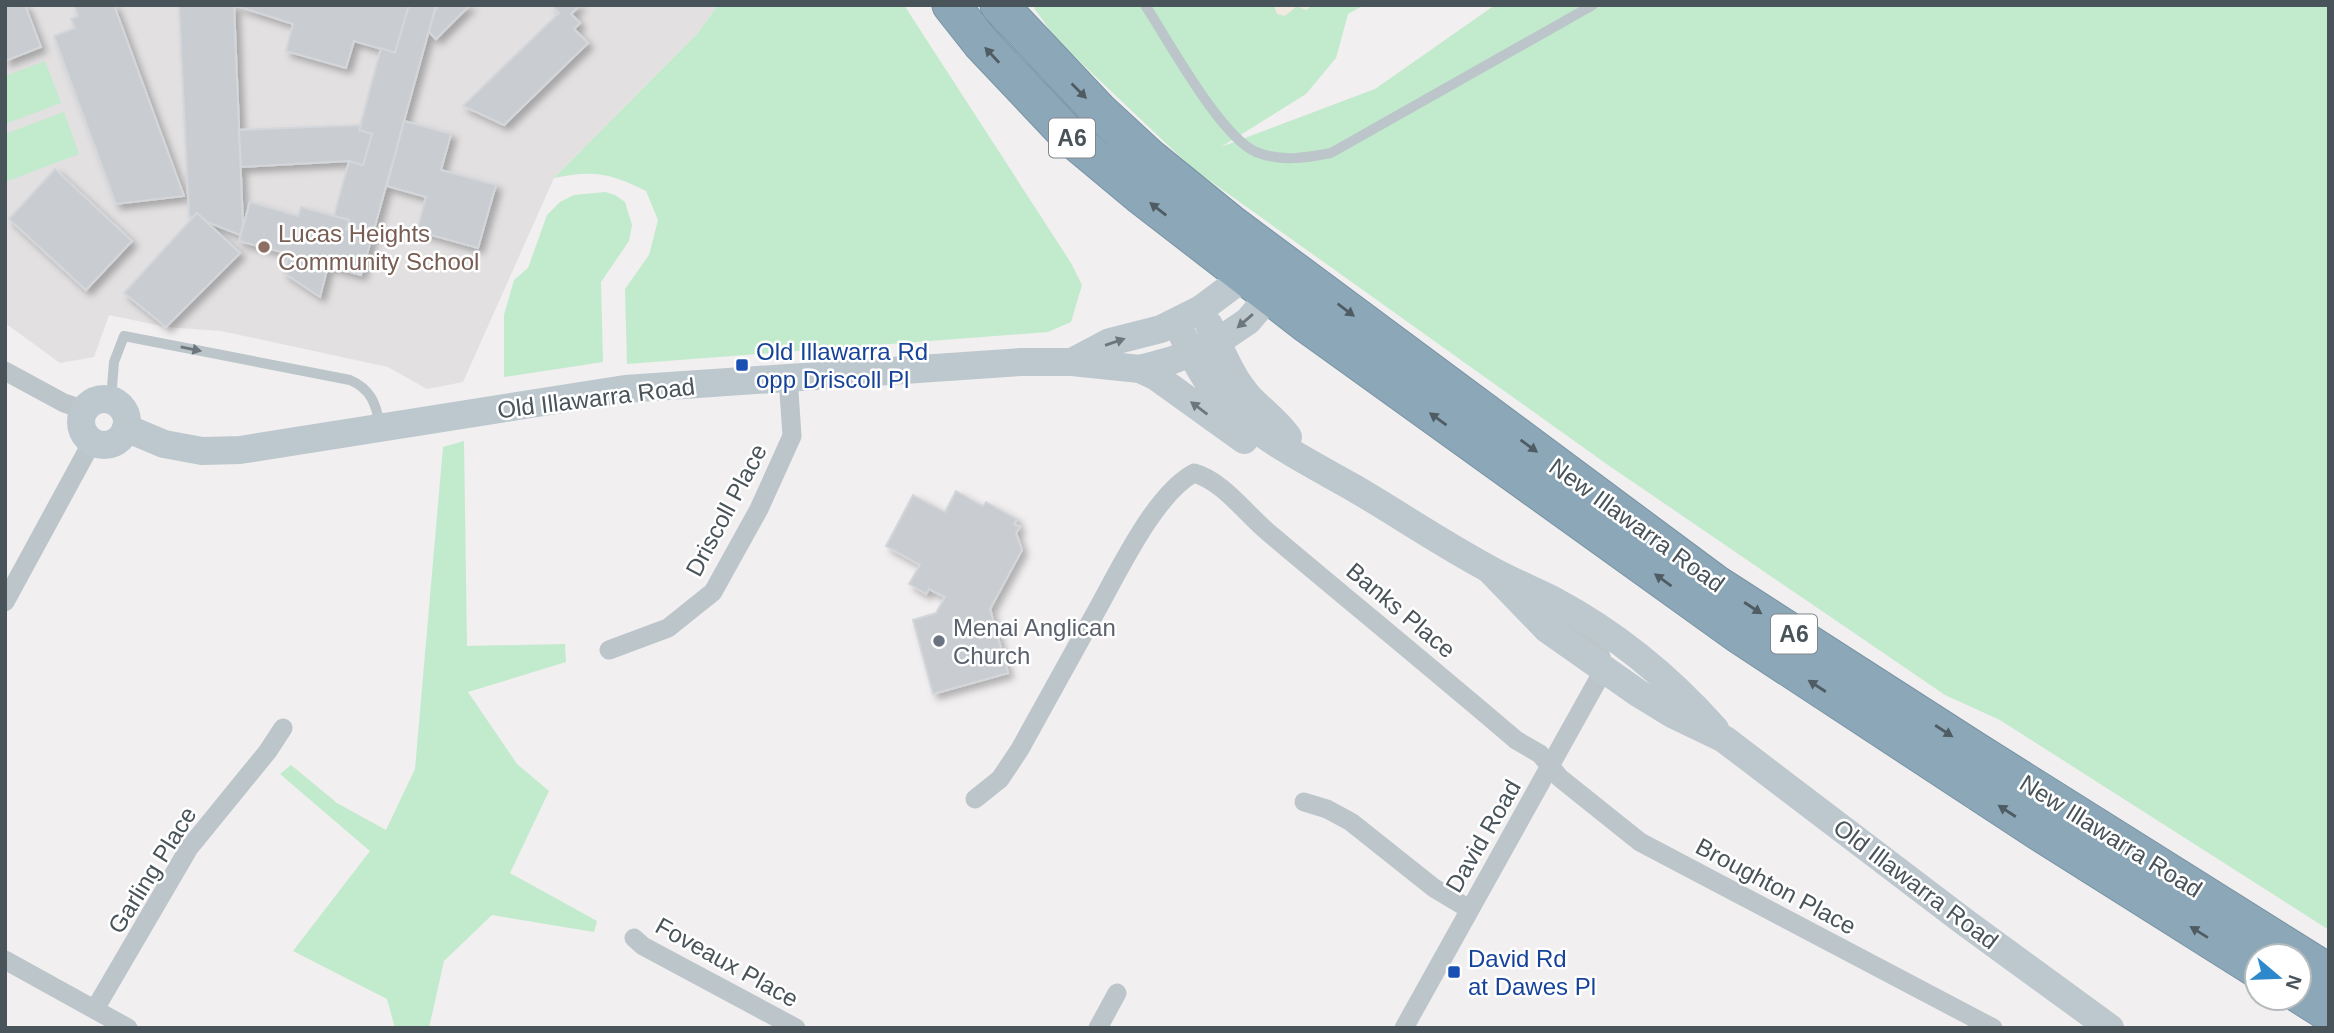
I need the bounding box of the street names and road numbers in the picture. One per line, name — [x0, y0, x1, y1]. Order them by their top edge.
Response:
road number: A6 — [1049, 119, 1095, 158]
street label: Old Illawarra Road — [496, 372, 696, 424]
street label: Driscoll Place — [680, 439, 772, 581]
street label: New Illawarra Road — [1544, 453, 1730, 597]
street label: Banks Place — [1341, 557, 1461, 663]
road number: A6 — [1771, 614, 1817, 654]
street label: New Illawarra Road — [2015, 769, 2207, 903]
street label: David Road — [1440, 775, 1526, 897]
street label: Garling Place — [102, 802, 202, 938]
street label: Old Illawarra Road — [1829, 813, 2003, 955]
street label: Broughton Place — [1691, 832, 1861, 940]
street label: Foveaux Place — [651, 912, 803, 1012]

